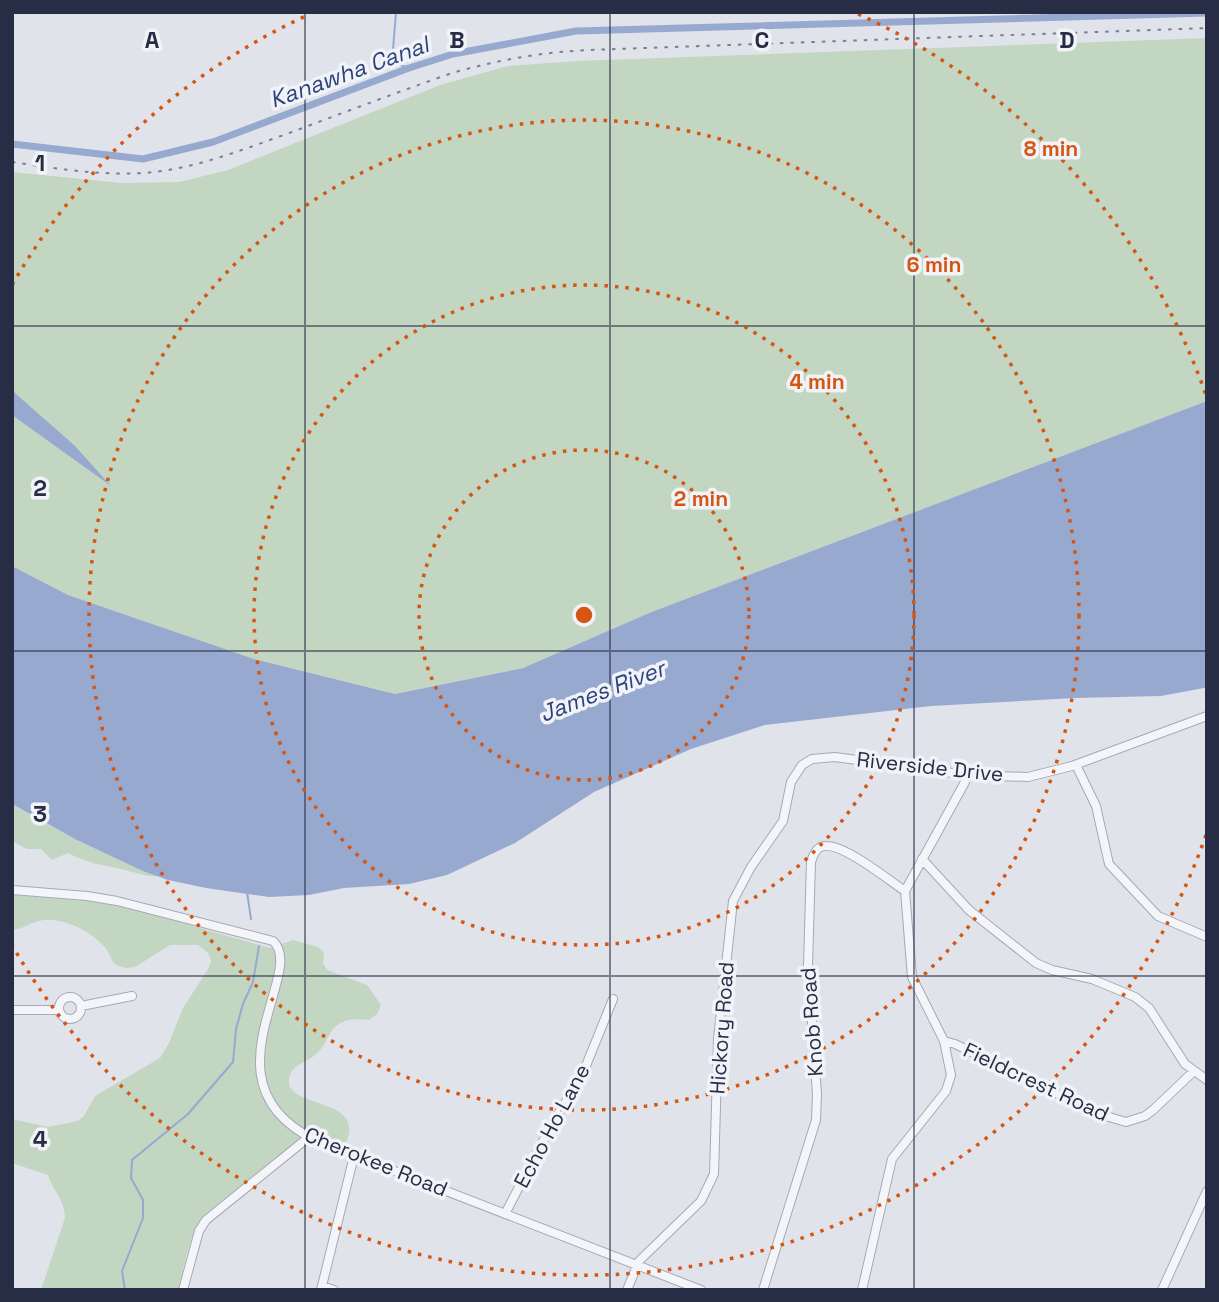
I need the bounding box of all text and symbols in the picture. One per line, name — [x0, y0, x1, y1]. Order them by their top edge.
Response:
text: A — [145, 25, 160, 55]
text: B — [449, 25, 465, 55]
text: C — [755, 25, 769, 55]
text: D — [1059, 25, 1075, 55]
water label: Kanawha Canal — [265, 29, 435, 115]
text: 8 min — [1024, 135, 1078, 162]
text: 1 — [35, 148, 45, 178]
text: 6 min — [907, 251, 961, 278]
text: 4 min — [789, 368, 845, 395]
text: 2 — [33, 473, 47, 503]
text: 2 min — [674, 485, 728, 512]
centre of rings — [572, 603, 596, 627]
water label: James River — [535, 652, 671, 729]
street label: Riverside Drive — [855, 745, 1005, 788]
text: 3 — [33, 799, 47, 829]
street label: Hickory Road — [703, 961, 740, 1095]
street label: Knob Road — [794, 967, 829, 1077]
street label: Fieldcrest Road — [959, 1036, 1113, 1127]
street label: Echo Ho Lane — [508, 1059, 596, 1192]
street label: Cherokee Road — [301, 1121, 452, 1202]
text: 4 — [33, 1124, 48, 1154]

